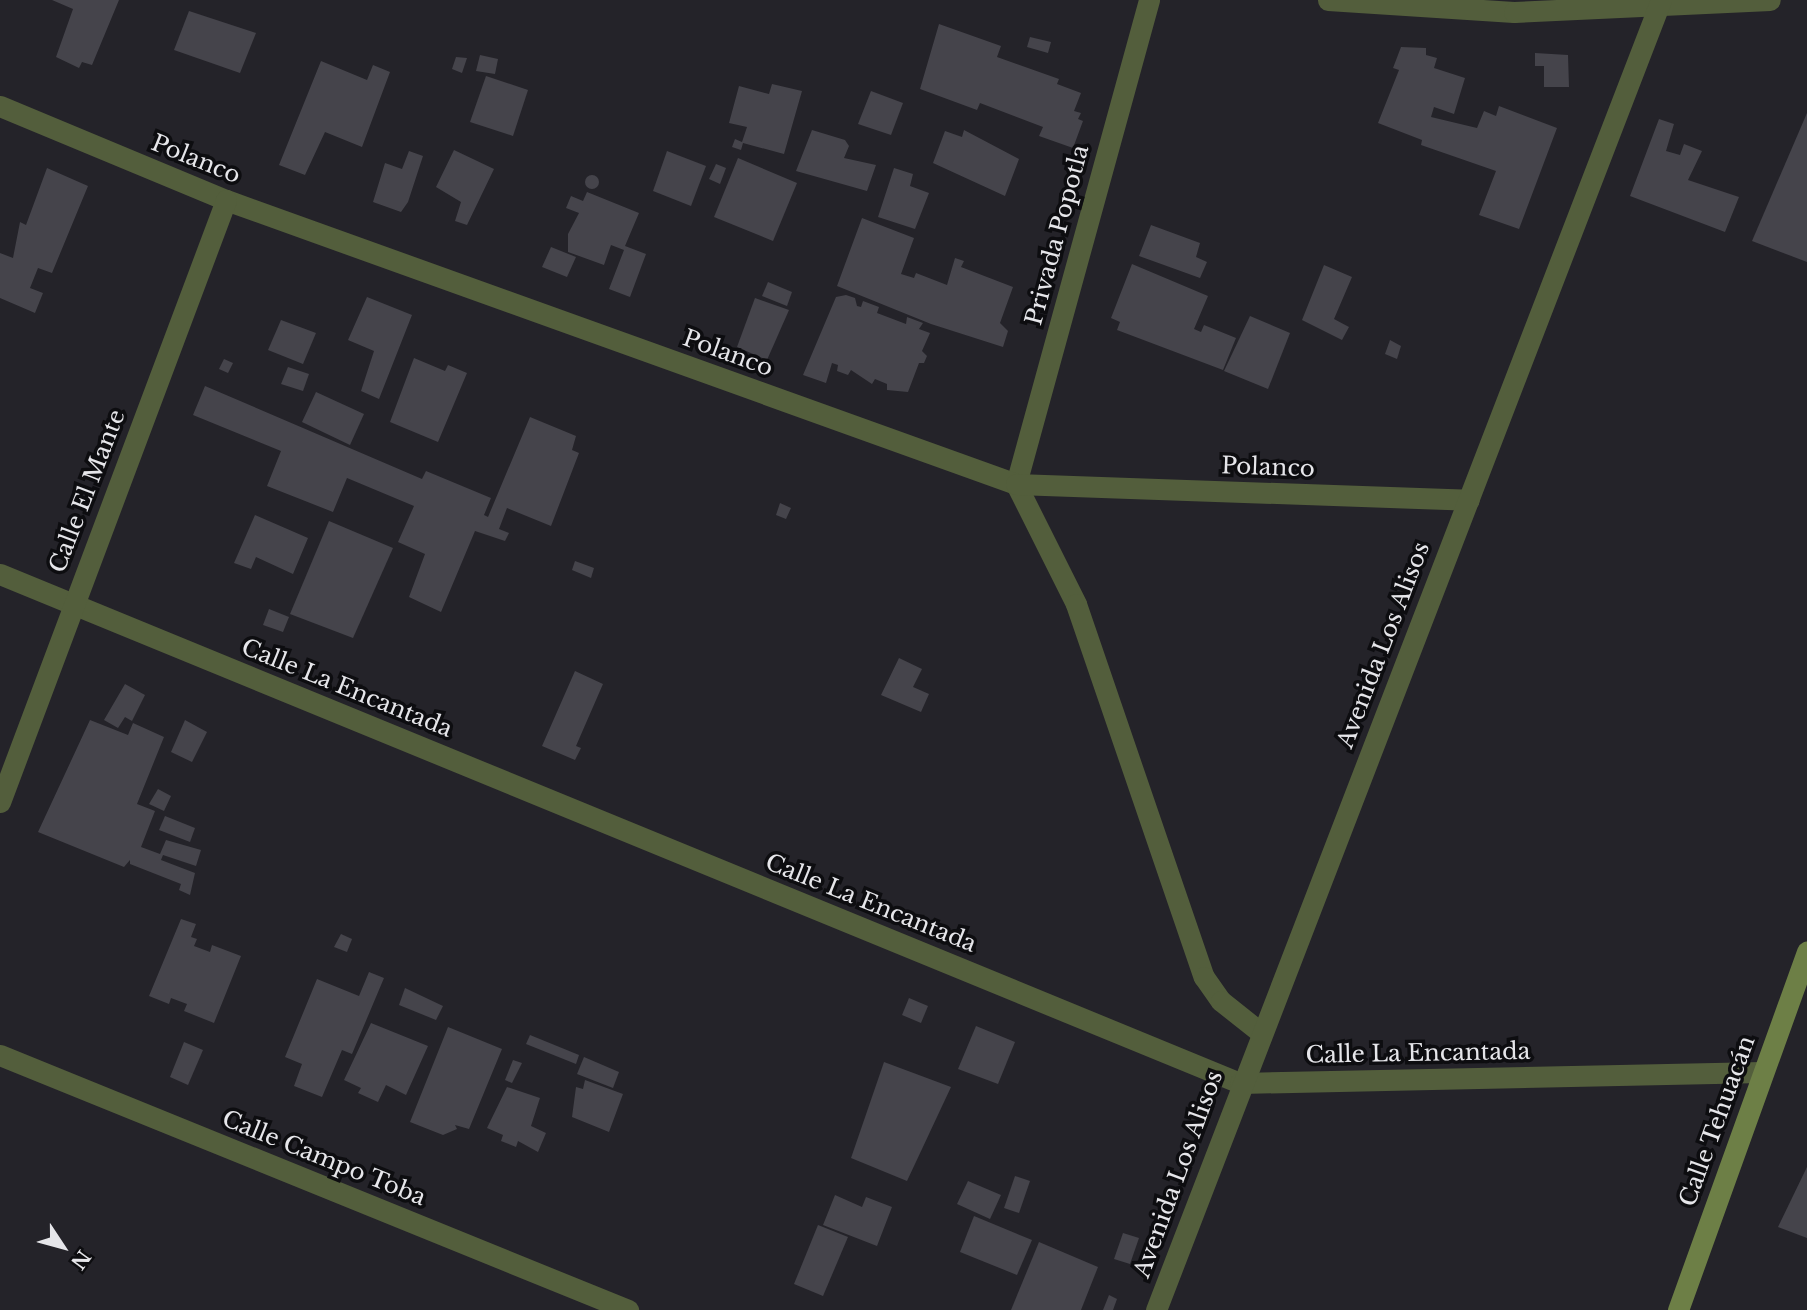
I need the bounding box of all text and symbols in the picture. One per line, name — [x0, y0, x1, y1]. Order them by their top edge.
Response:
street label: Polanco — [147, 129, 245, 189]
street label: Privada Popotla — [1020, 142, 1094, 328]
street label: Polanco — [679, 324, 777, 382]
street label: Calle El Mante — [43, 406, 131, 576]
street label: Polanco — [1221, 452, 1315, 482]
street label: Avenida Los Alisos — [1331, 538, 1435, 752]
street label: Calle La Encantada — [237, 633, 457, 743]
street label: Calle La Encantada — [761, 848, 981, 958]
street label: Calle Tehuacán — [1673, 1032, 1761, 1210]
street label: Calle La Encantada — [1305, 1037, 1531, 1069]
street label: Avenida Los Alisos — [1127, 1066, 1229, 1282]
street label: Calle Campo Toba — [218, 1104, 430, 1212]
north arrow — [28, 1212, 98, 1282]
text: N — [66, 1246, 95, 1274]

